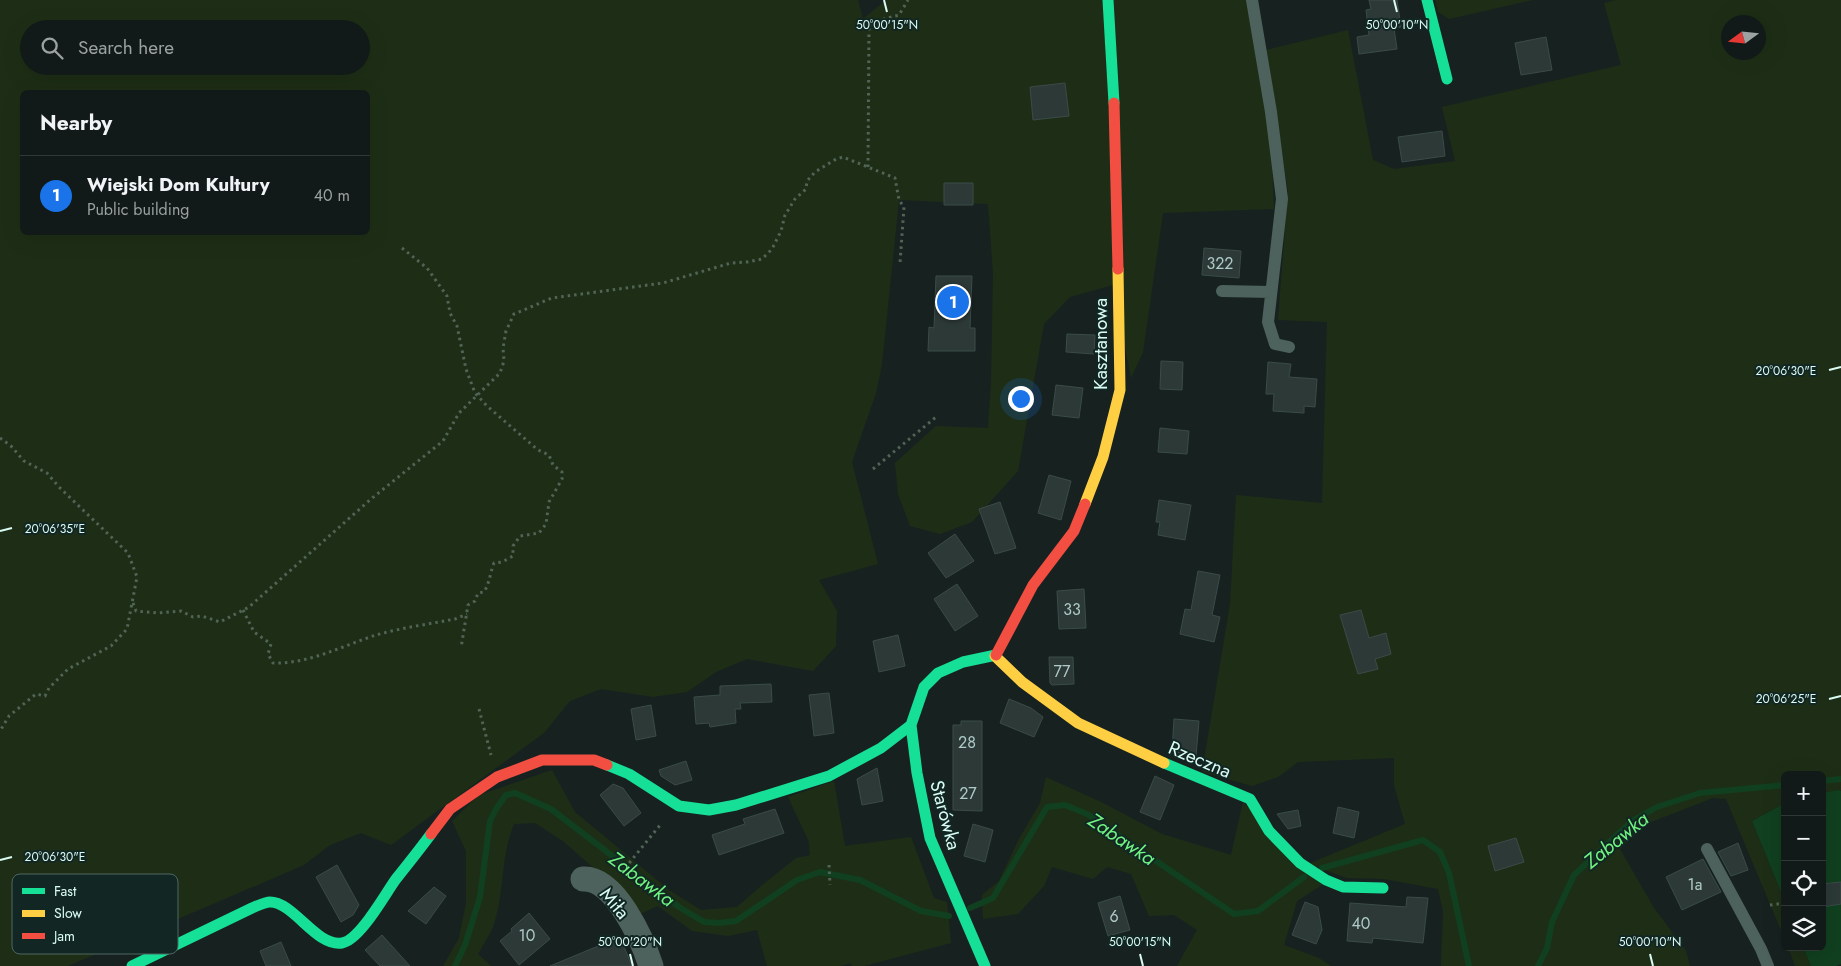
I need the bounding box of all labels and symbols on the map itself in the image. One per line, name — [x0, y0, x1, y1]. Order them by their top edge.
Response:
north arrow — [1721, 15, 1766, 60]
text: 50°00'15"N — [856, 16, 918, 34]
text: 50°00'10"N — [1366, 16, 1428, 34]
house number: 322 — [1207, 252, 1233, 275]
pin: 1 — [937, 283, 969, 321]
street label: Kasztanowa — [1087, 298, 1114, 390]
text: 20°06'30"E — [1756, 362, 1816, 380]
your location — [1008, 386, 1034, 412]
text: 20°06'35"E — [25, 520, 85, 538]
house number: 33 — [1063, 598, 1081, 621]
house number: 77 — [1054, 660, 1071, 683]
text: 20°06'25"E — [1756, 690, 1816, 708]
house number: 28 — [958, 731, 976, 754]
street label: Rzeczna — [1164, 734, 1235, 785]
street label: Starówka — [923, 777, 968, 853]
house number: 27 — [959, 782, 977, 805]
water label: Zabawka — [1081, 805, 1162, 873]
water label: Zabawka — [1577, 805, 1655, 876]
water label: Zabawka — [602, 844, 681, 914]
text: 20°06'30"E — [25, 848, 85, 866]
house number: 1a — [1688, 873, 1702, 896]
legend — [12, 874, 178, 954]
text: Fast — [54, 881, 77, 901]
street label: Miła — [593, 882, 636, 925]
text: Slow — [54, 903, 82, 923]
house number: 6 — [1109, 905, 1119, 928]
house number: 40 — [1352, 912, 1370, 935]
house number: 10 — [519, 924, 535, 947]
text: Jam — [52, 926, 75, 946]
text: 50°00'20"N — [598, 933, 662, 951]
text: 50°00'15"N — [1109, 933, 1171, 951]
text: 50°00'10"N — [1619, 933, 1681, 951]

